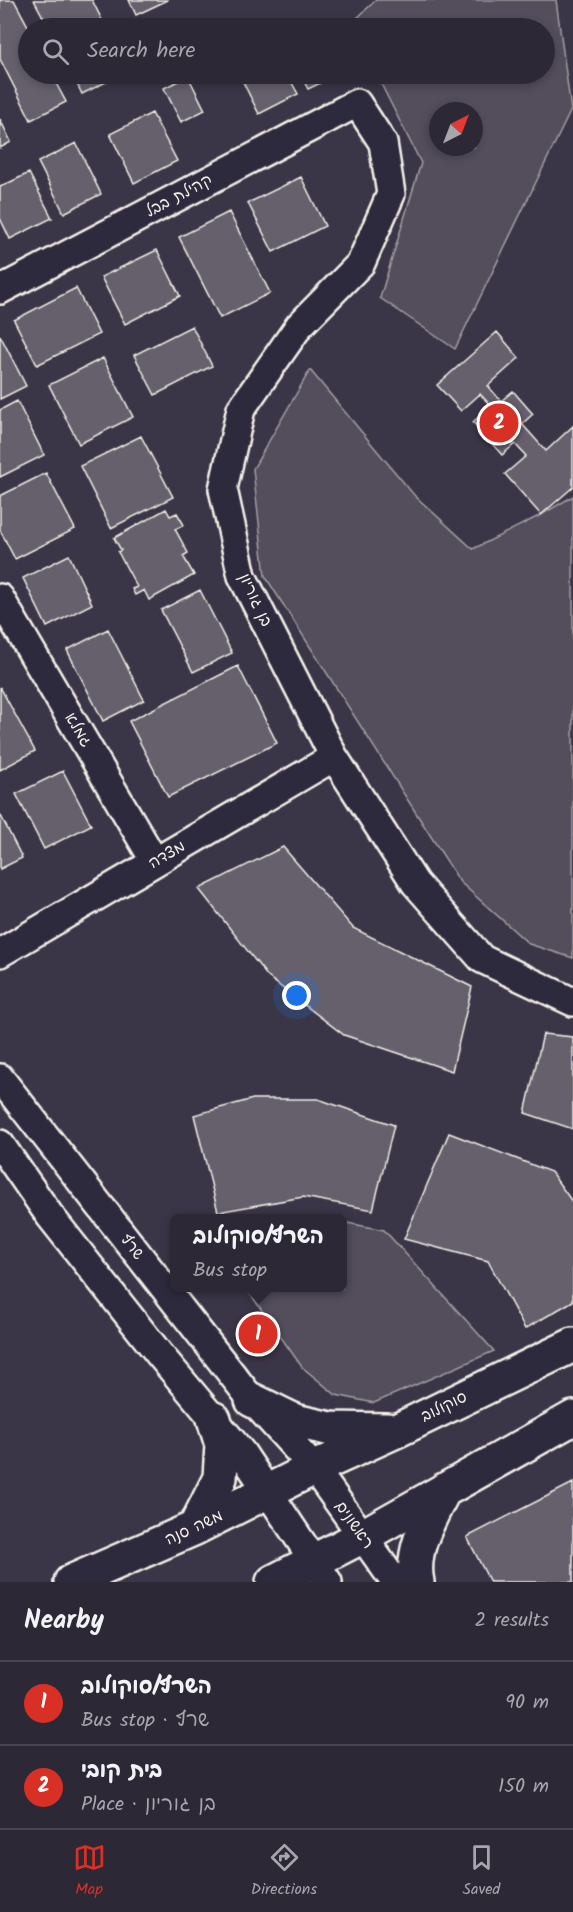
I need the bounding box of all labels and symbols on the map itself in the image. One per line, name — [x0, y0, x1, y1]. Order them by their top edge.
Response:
north arrow — [429, 102, 483, 156]
street label: קהילת בבל — [141, 168, 217, 224]
pin: 2 — [480, 400, 518, 446]
street label: בן גוריון — [232, 569, 278, 631]
street label: גמלא — [58, 708, 98, 752]
street label: מצדה — [144, 834, 190, 876]
your location — [282, 981, 311, 1010]
street label: שרף — [114, 1229, 150, 1265]
pin: 1 — [238, 1312, 278, 1356]
street label: סוקולוב — [416, 1385, 472, 1429]
street label: ראשונים — [328, 1496, 380, 1554]
street label: משה סנה — [161, 1504, 227, 1552]

